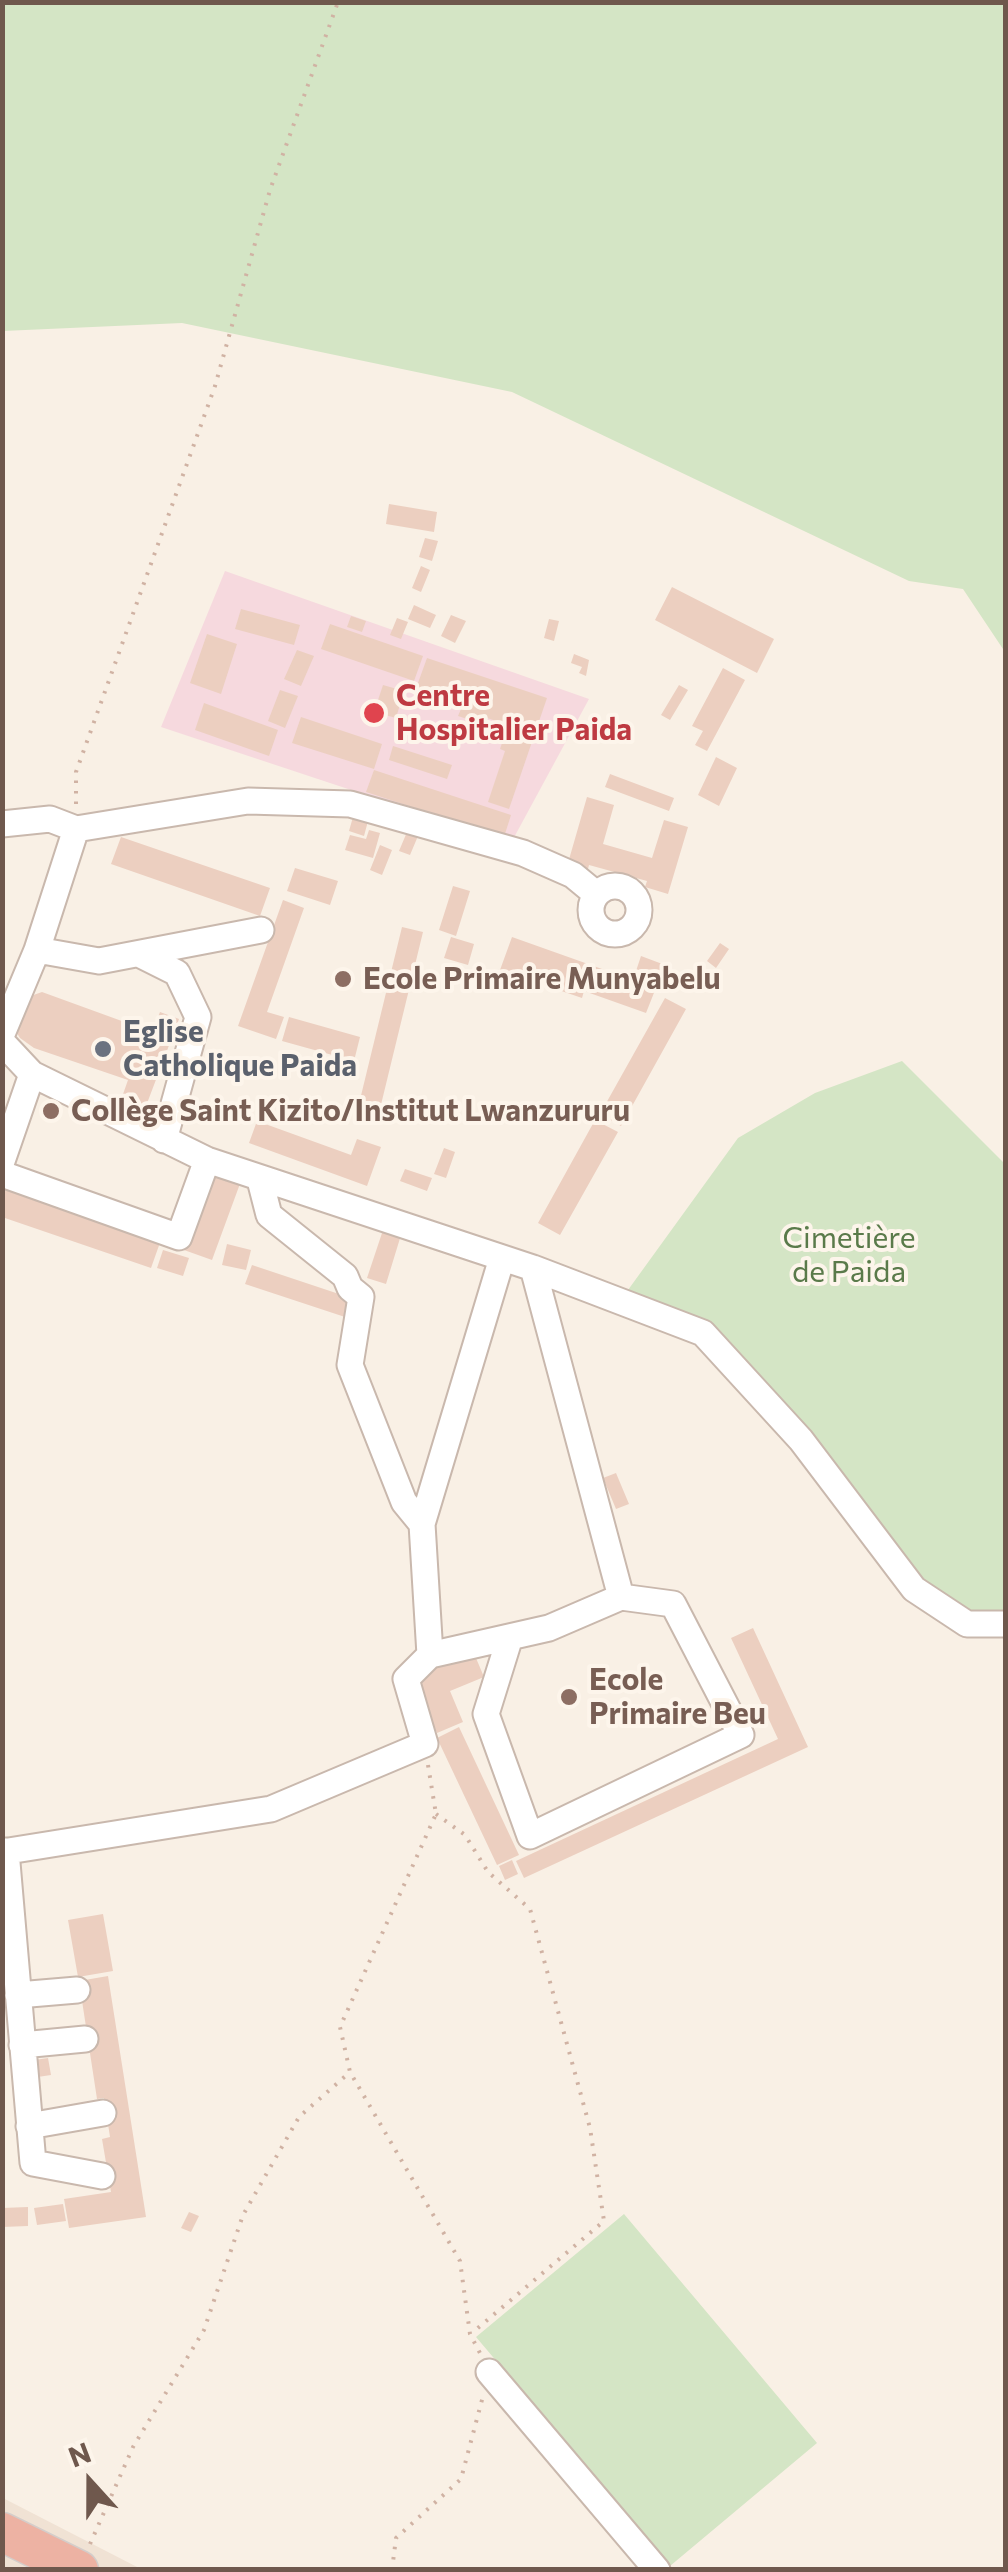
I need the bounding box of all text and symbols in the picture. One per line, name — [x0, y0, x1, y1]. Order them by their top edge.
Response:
place label: Centre Hospitalier Paida — [396, 678, 632, 748]
marker: Centre Hospitalier Paida — [361, 700, 387, 726]
place label: Ecole Primaire Munyabelu — [363, 961, 721, 997]
marker: Ecole Primaire Munyabelu — [332, 968, 354, 990]
place label: Eglise Catholique Paida — [123, 1014, 357, 1084]
marker: Eglise Catholique Paida — [92, 1038, 114, 1060]
place label: Collège Saint Kizito/Institut Lwanzururu — [71, 1093, 630, 1129]
marker: Collège Saint Kizito/Institut Lwanzururu — [40, 1100, 62, 1122]
park label: Cimetière de Paida — [782, 1220, 916, 1290]
place label: Ecole Primaire Beu — [589, 1662, 766, 1732]
marker: Ecole Primaire Beu — [558, 1686, 580, 1708]
north arrow — [40, 2432, 140, 2532]
text: N — [63, 2434, 95, 2474]

